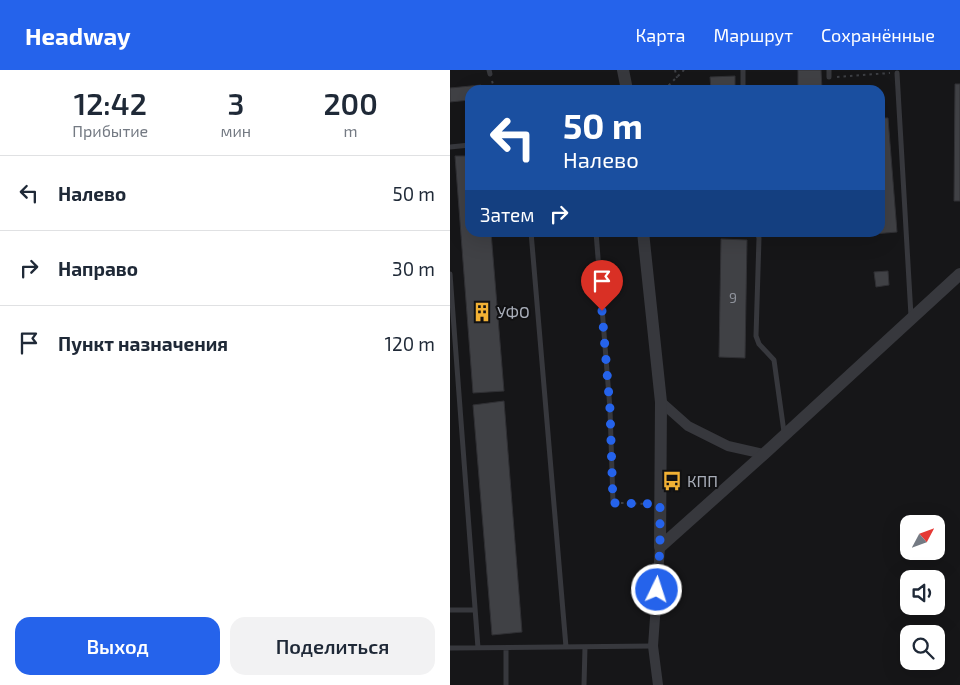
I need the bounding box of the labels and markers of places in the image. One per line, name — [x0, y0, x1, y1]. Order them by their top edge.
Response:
pin — [581, 260, 623, 311]
building icon: УФО — [471, 301, 493, 323]
place label: УФО — [497, 302, 530, 321]
bus stop icon: КПП — [661, 470, 683, 492]
place label: КПП — [687, 471, 718, 490]

